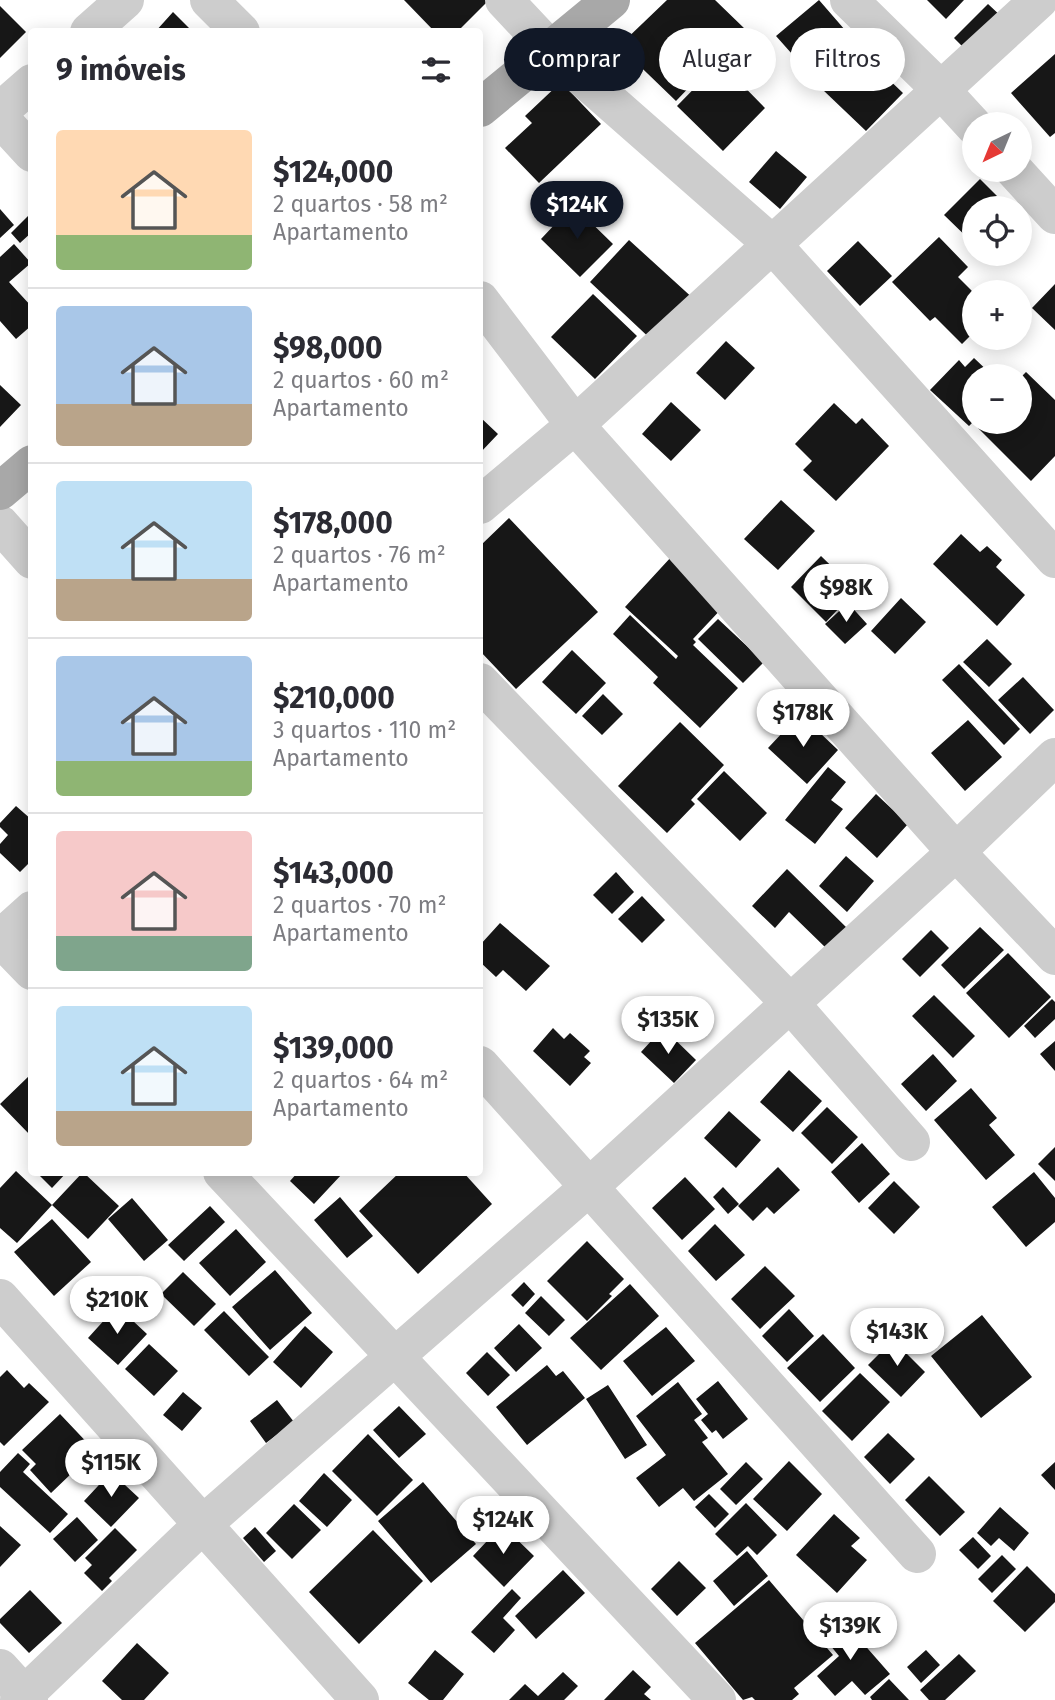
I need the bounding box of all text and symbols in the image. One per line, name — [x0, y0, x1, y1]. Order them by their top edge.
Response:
chip: Comprar — [504, 28, 645, 91]
chip: Alugar — [659, 28, 776, 91]
chip: Filtros — [790, 28, 905, 91]
icon: filters — [417, 51, 455, 89]
text: 9 imóveis — [56, 52, 186, 88]
north arrow — [962, 112, 1032, 182]
map controls — [962, 112, 1032, 434]
text: $124,000 — [273, 154, 393, 190]
icon: home — [112, 158, 196, 242]
pin: $124K — [528, 182, 626, 241]
text: 2 quartos · 58 m² — [273, 190, 448, 218]
text: $124K — [546, 190, 608, 218]
button: locate — [962, 196, 1032, 266]
text: Apartamento — [273, 218, 409, 246]
button: + — [962, 280, 1032, 350]
text: $98,000 — [273, 330, 383, 366]
icon: home — [112, 334, 196, 418]
button: − — [962, 364, 1032, 434]
text: 2 quartos · 60 m² — [273, 366, 449, 394]
text: Apartamento — [273, 394, 409, 422]
text: $178,000 — [273, 505, 393, 541]
icon: home — [112, 509, 196, 593]
text: 2 quartos · 76 m² — [273, 541, 446, 569]
pin: $98K — [805, 564, 887, 624]
text: Apartamento — [273, 569, 409, 597]
text: $98K — [819, 573, 873, 601]
text: $210,000 — [273, 680, 395, 716]
icon: home — [112, 684, 196, 768]
pin: $178K — [754, 690, 852, 749]
text: $178K — [773, 698, 833, 726]
text: 3 quartos · 110 m² — [273, 716, 456, 744]
text: Apartamento — [273, 744, 409, 772]
text: $143,000 — [273, 855, 394, 891]
icon: home — [112, 859, 196, 943]
text: 2 quartos · 70 m² — [273, 891, 447, 919]
text: Apartamento — [273, 919, 409, 947]
pin: $135K — [619, 996, 717, 1056]
text: $135K — [637, 1005, 699, 1033]
text: $139,000 — [273, 1030, 394, 1066]
icon: home — [112, 1034, 196, 1118]
text: 2 quartos · 64 m² — [273, 1066, 448, 1094]
text: Apartamento — [273, 1094, 409, 1122]
pin: $210K — [68, 1276, 166, 1336]
text: $210K — [86, 1285, 148, 1313]
pin: $143K — [848, 1308, 946, 1368]
text: $143K — [866, 1317, 928, 1345]
pin: $115K — [62, 1440, 160, 1499]
text: $115K — [81, 1448, 141, 1476]
pin: $124K — [454, 1496, 552, 1556]
text: $124K — [472, 1505, 534, 1533]
pin: $139K — [801, 1602, 899, 1662]
text: $139K — [819, 1611, 881, 1639]

